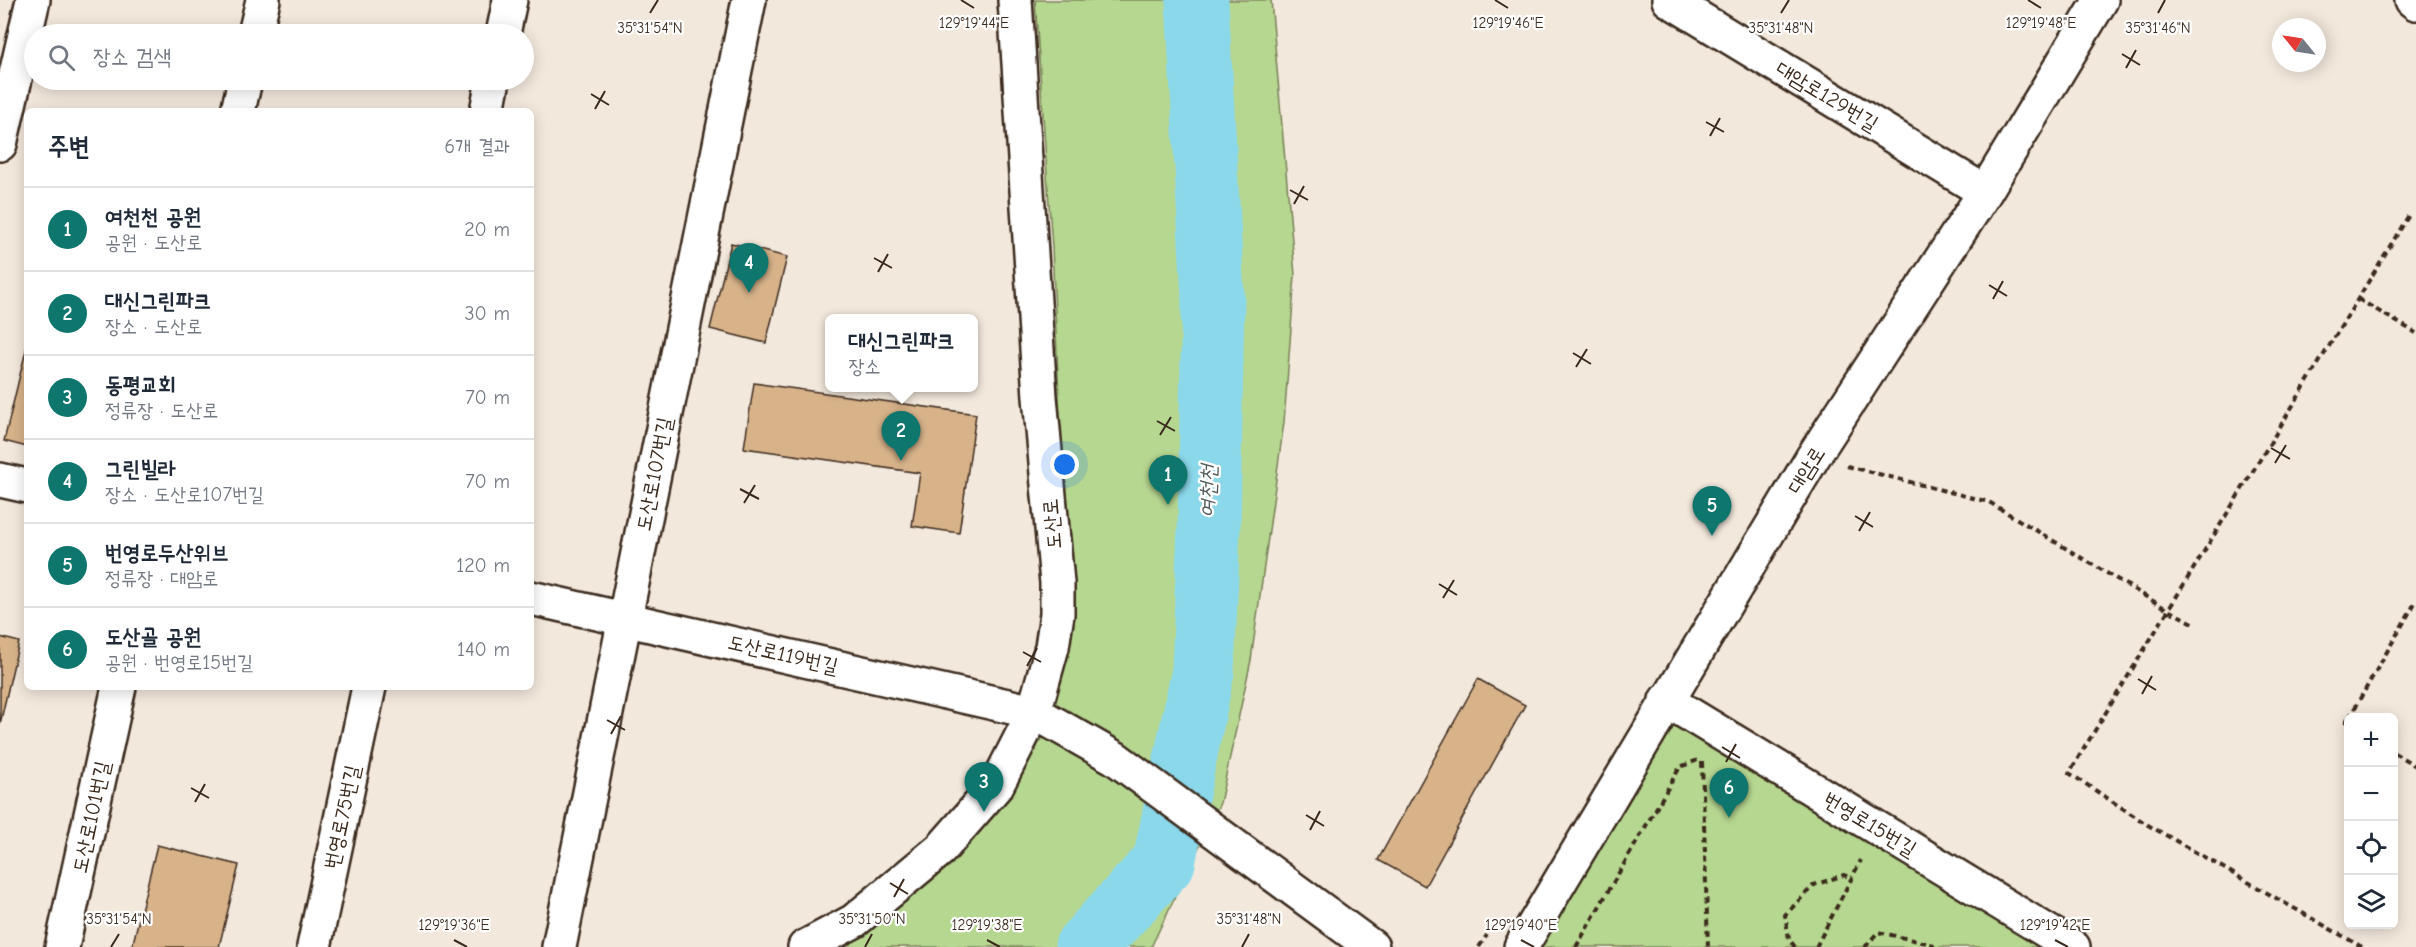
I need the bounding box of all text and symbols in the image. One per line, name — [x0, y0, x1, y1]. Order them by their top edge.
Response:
text: 129°19'44"E — [939, 14, 1009, 32]
text: 129°19'46"E — [1473, 14, 1543, 32]
text: 129°19'48"E — [2006, 14, 2076, 32]
north arrow — [2272, 18, 2326, 72]
text: 35°31'54"N — [617, 19, 683, 37]
text: 35°31'48"N — [1749, 19, 1813, 37]
text: 35°31'46"N — [2125, 19, 2191, 37]
search box — [24, 24, 534, 90]
icon: search — [45, 41, 78, 74]
text: 장소 검색 — [93, 44, 171, 70]
street label: 대암로129번길 — [1772, 56, 1883, 136]
text: 주변 — [48, 132, 90, 162]
text: 6개 결과 — [444, 135, 510, 158]
text: 여천천 공원 — [105, 204, 201, 230]
text: 1 — [64, 218, 71, 241]
text: 20 m — [464, 218, 510, 241]
text: 공원 · 도산로 — [105, 231, 202, 254]
pin: 4 — [730, 244, 768, 293]
text: 대신그린파크 — [105, 288, 211, 314]
text: 2 — [63, 302, 72, 325]
text: 30 m — [464, 302, 510, 325]
popup — [825, 314, 978, 392]
text: 장소 · 도산로 — [105, 315, 202, 338]
text: 대신그린파크 — [848, 328, 955, 354]
text: 장소 — [848, 355, 881, 378]
text: 동평교회 — [105, 372, 176, 398]
text: 3 — [63, 386, 72, 409]
text: 70 m — [465, 386, 510, 409]
text: 정류장 · 도산로 — [105, 399, 218, 422]
pin: 2 — [882, 412, 920, 461]
street label: 도산로107번길 — [631, 415, 677, 533]
street label: 대암로 — [1782, 442, 1830, 498]
your location — [1050, 450, 1079, 479]
text: 그린빌라 — [105, 456, 176, 482]
pin: 1 — [1148, 456, 1188, 505]
water label: 여천천 — [1194, 462, 1222, 518]
text: 4 — [63, 470, 72, 493]
text: 70 m — [465, 470, 510, 493]
text: 장소 · 도산로107번길 — [105, 483, 264, 506]
pin: 5 — [1692, 486, 1732, 536]
street label: 도산로 — [1038, 498, 1066, 550]
text: 번영로두산위브 — [105, 540, 229, 566]
text: 5 — [62, 554, 73, 577]
text: 120 m — [456, 554, 510, 577]
text: 정류장 · 대암로 — [105, 567, 218, 590]
text: 도산골 공원 — [105, 624, 201, 650]
street label: 도산로119번길 — [726, 630, 840, 678]
text: 6 — [62, 638, 73, 661]
text: 140 m — [457, 638, 510, 661]
text: 공원 · 번영로15번길 — [105, 651, 253, 674]
map controls — [2344, 713, 2398, 929]
button: + — [2344, 713, 2398, 767]
street label: 도산로101번길 — [67, 759, 115, 875]
pin: 3 — [964, 762, 1004, 812]
street label: 번영로75번길 — [319, 763, 365, 871]
button: − — [2344, 767, 2398, 821]
pin: 6 — [1710, 768, 1748, 818]
street label: 번영로15번길 — [1819, 787, 1921, 861]
button: locate — [2344, 821, 2398, 875]
button: layers — [2344, 875, 2398, 929]
text: 35°31'54"N — [86, 910, 152, 928]
text: 35°31'50"N — [838, 910, 906, 928]
text: 35°31'48"N — [1217, 910, 1281, 928]
text: 129°19'36"E — [418, 916, 490, 934]
text: 129°19'38"E — [952, 916, 1022, 934]
text: 129°19'40"E — [1485, 916, 1557, 934]
text: 129°19'42"E — [2020, 916, 2090, 934]

